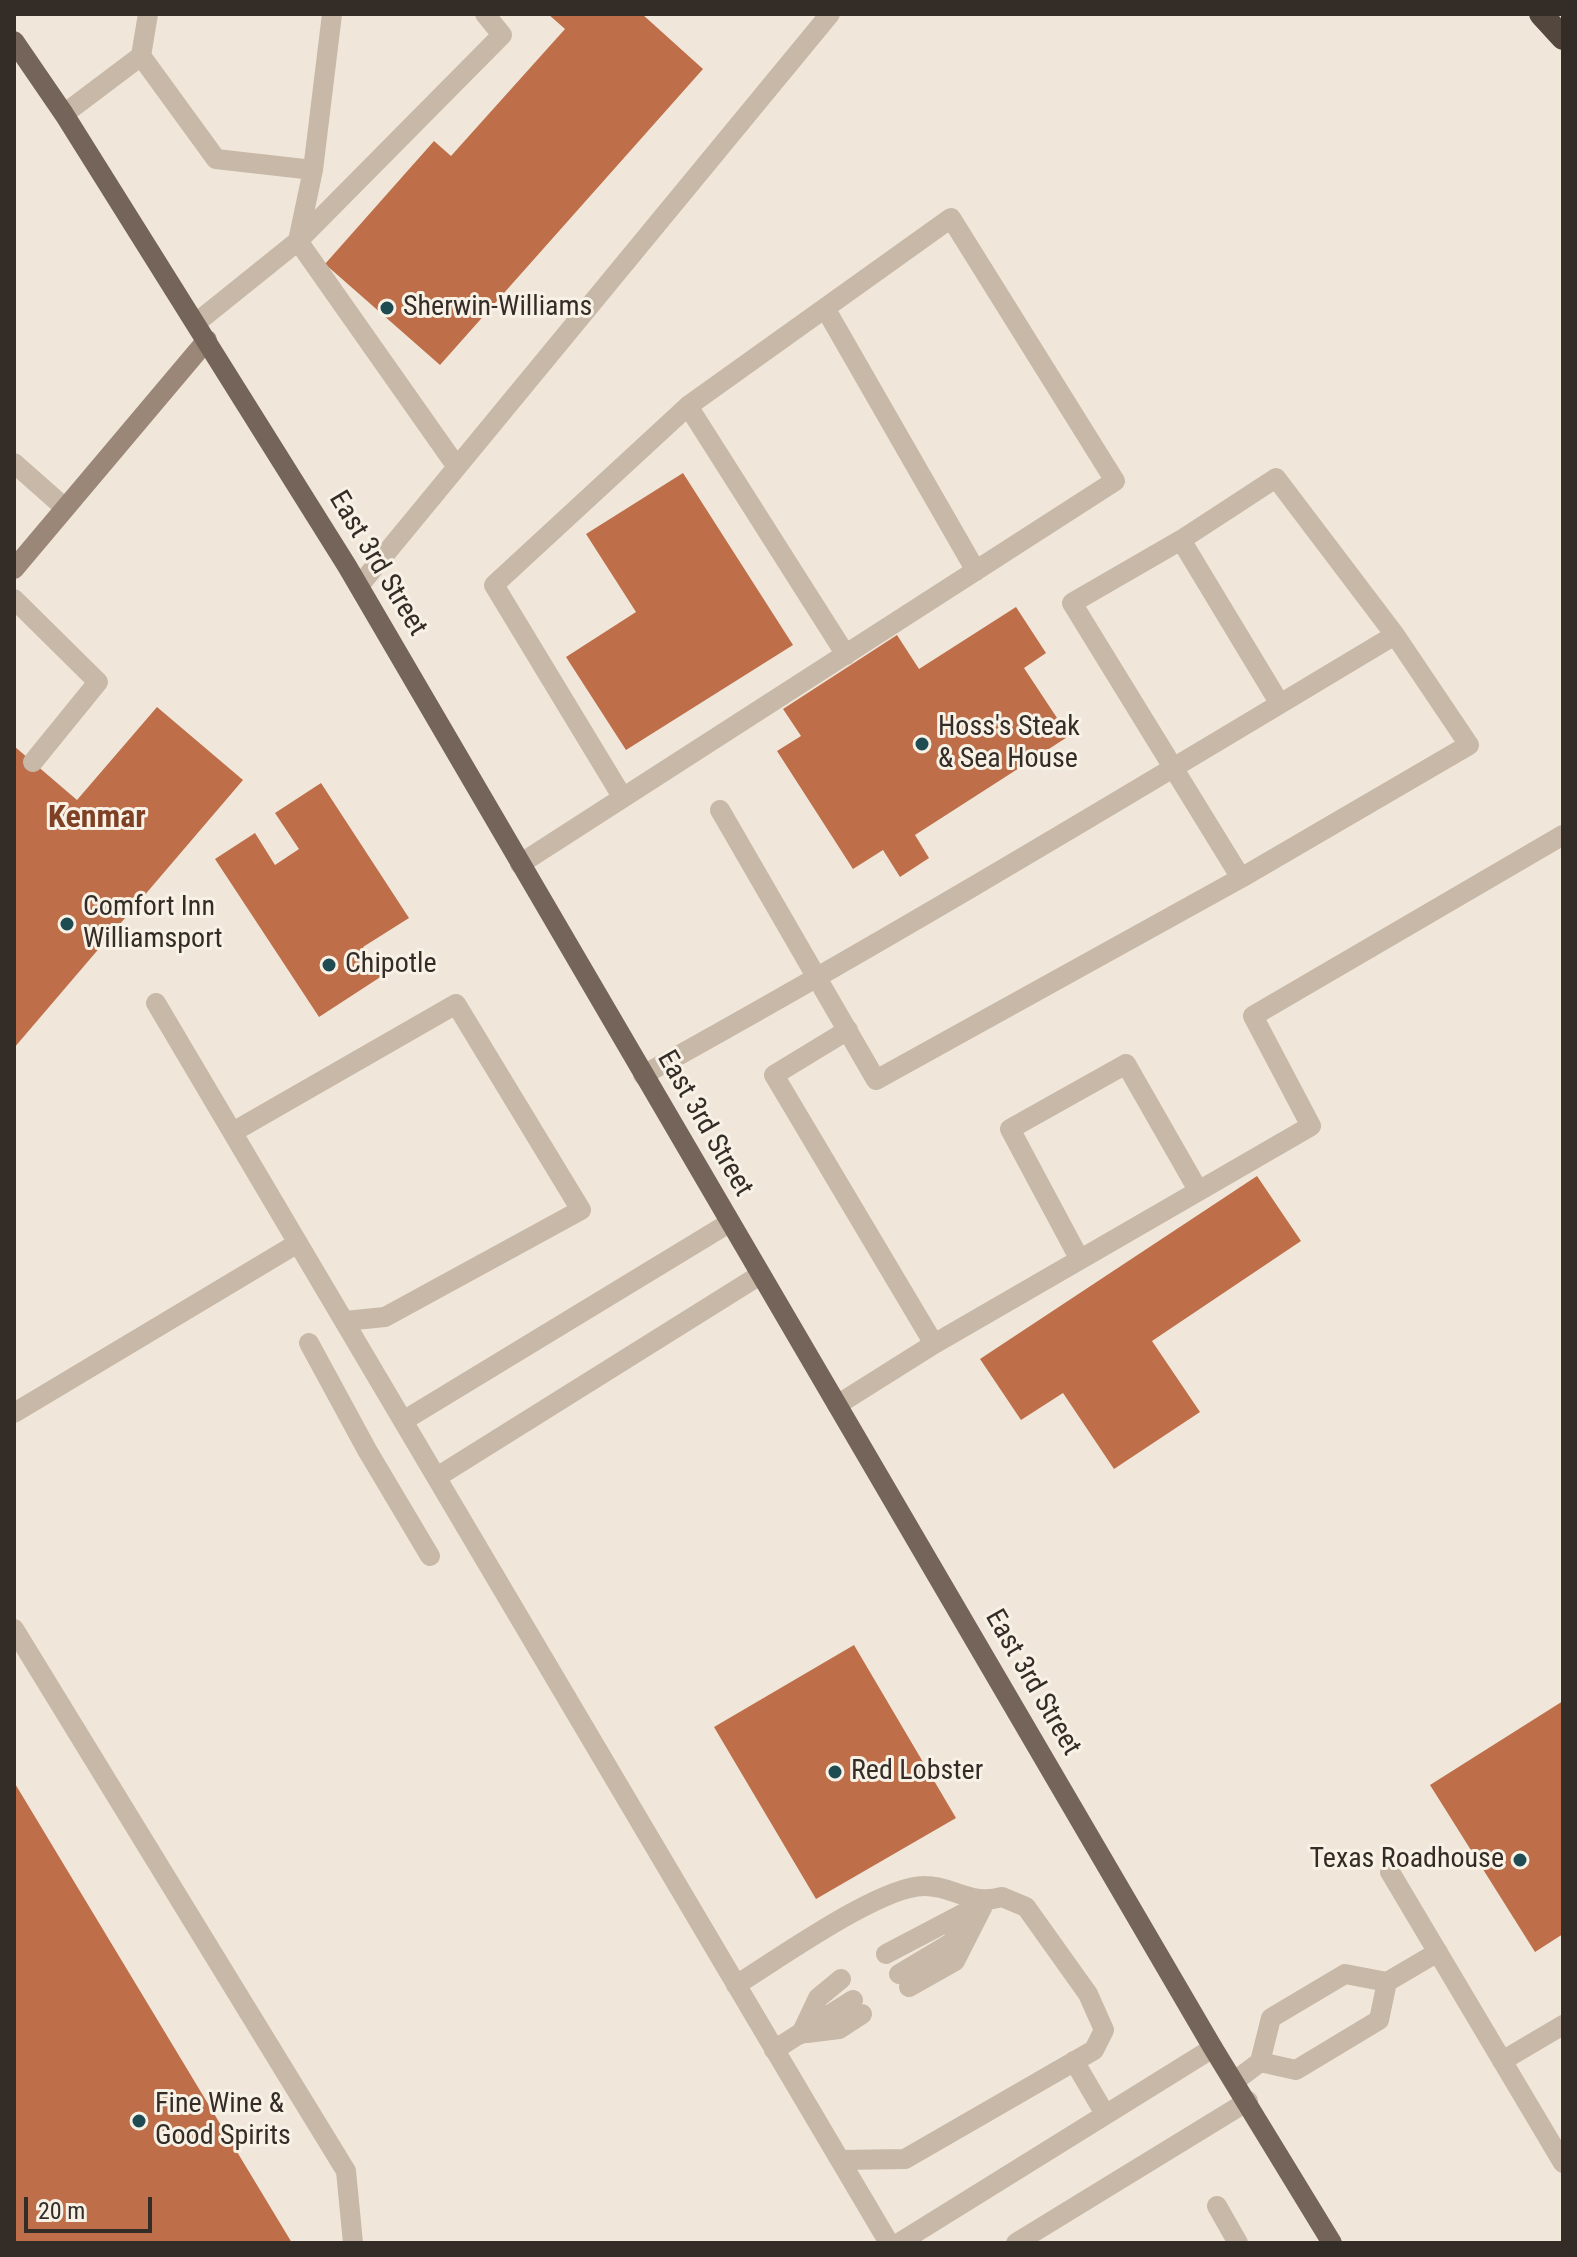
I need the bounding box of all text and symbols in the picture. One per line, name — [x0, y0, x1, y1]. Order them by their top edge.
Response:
place label: Sherwin-Williams — [403, 291, 592, 325]
marker: Sherwin-Williams — [378, 299, 396, 317]
street label: East 3rd Street — [321, 486, 433, 642]
place label: Hoss's Steak & Sea House — [938, 711, 1080, 777]
marker: Hoss's Steak & Sea House — [913, 735, 931, 753]
district label: Kenmar — [48, 800, 146, 838]
place label: Comfort Inn Williamsport — [83, 891, 223, 957]
marker: Comfort Inn Williamsport — [58, 915, 76, 933]
place label: Chipotle — [345, 948, 437, 982]
marker: Chipotle — [320, 956, 338, 974]
street label: East 3rd Street — [649, 1045, 759, 1203]
street label: East 3rd Street — [977, 1604, 1087, 1762]
place label: Red Lobster — [851, 1755, 983, 1789]
marker: Red Lobster — [826, 1763, 844, 1781]
place label: Texas Roadhouse — [1310, 1843, 1504, 1877]
marker: Texas Roadhouse — [1511, 1851, 1529, 1869]
place label: Fine Wine & Good Spirits — [155, 2088, 291, 2154]
marker: Fine Wine & Good Spirits — [130, 2112, 148, 2130]
scale bar — [28, 2181, 156, 2231]
text: 20 m — [38, 2197, 85, 2225]

